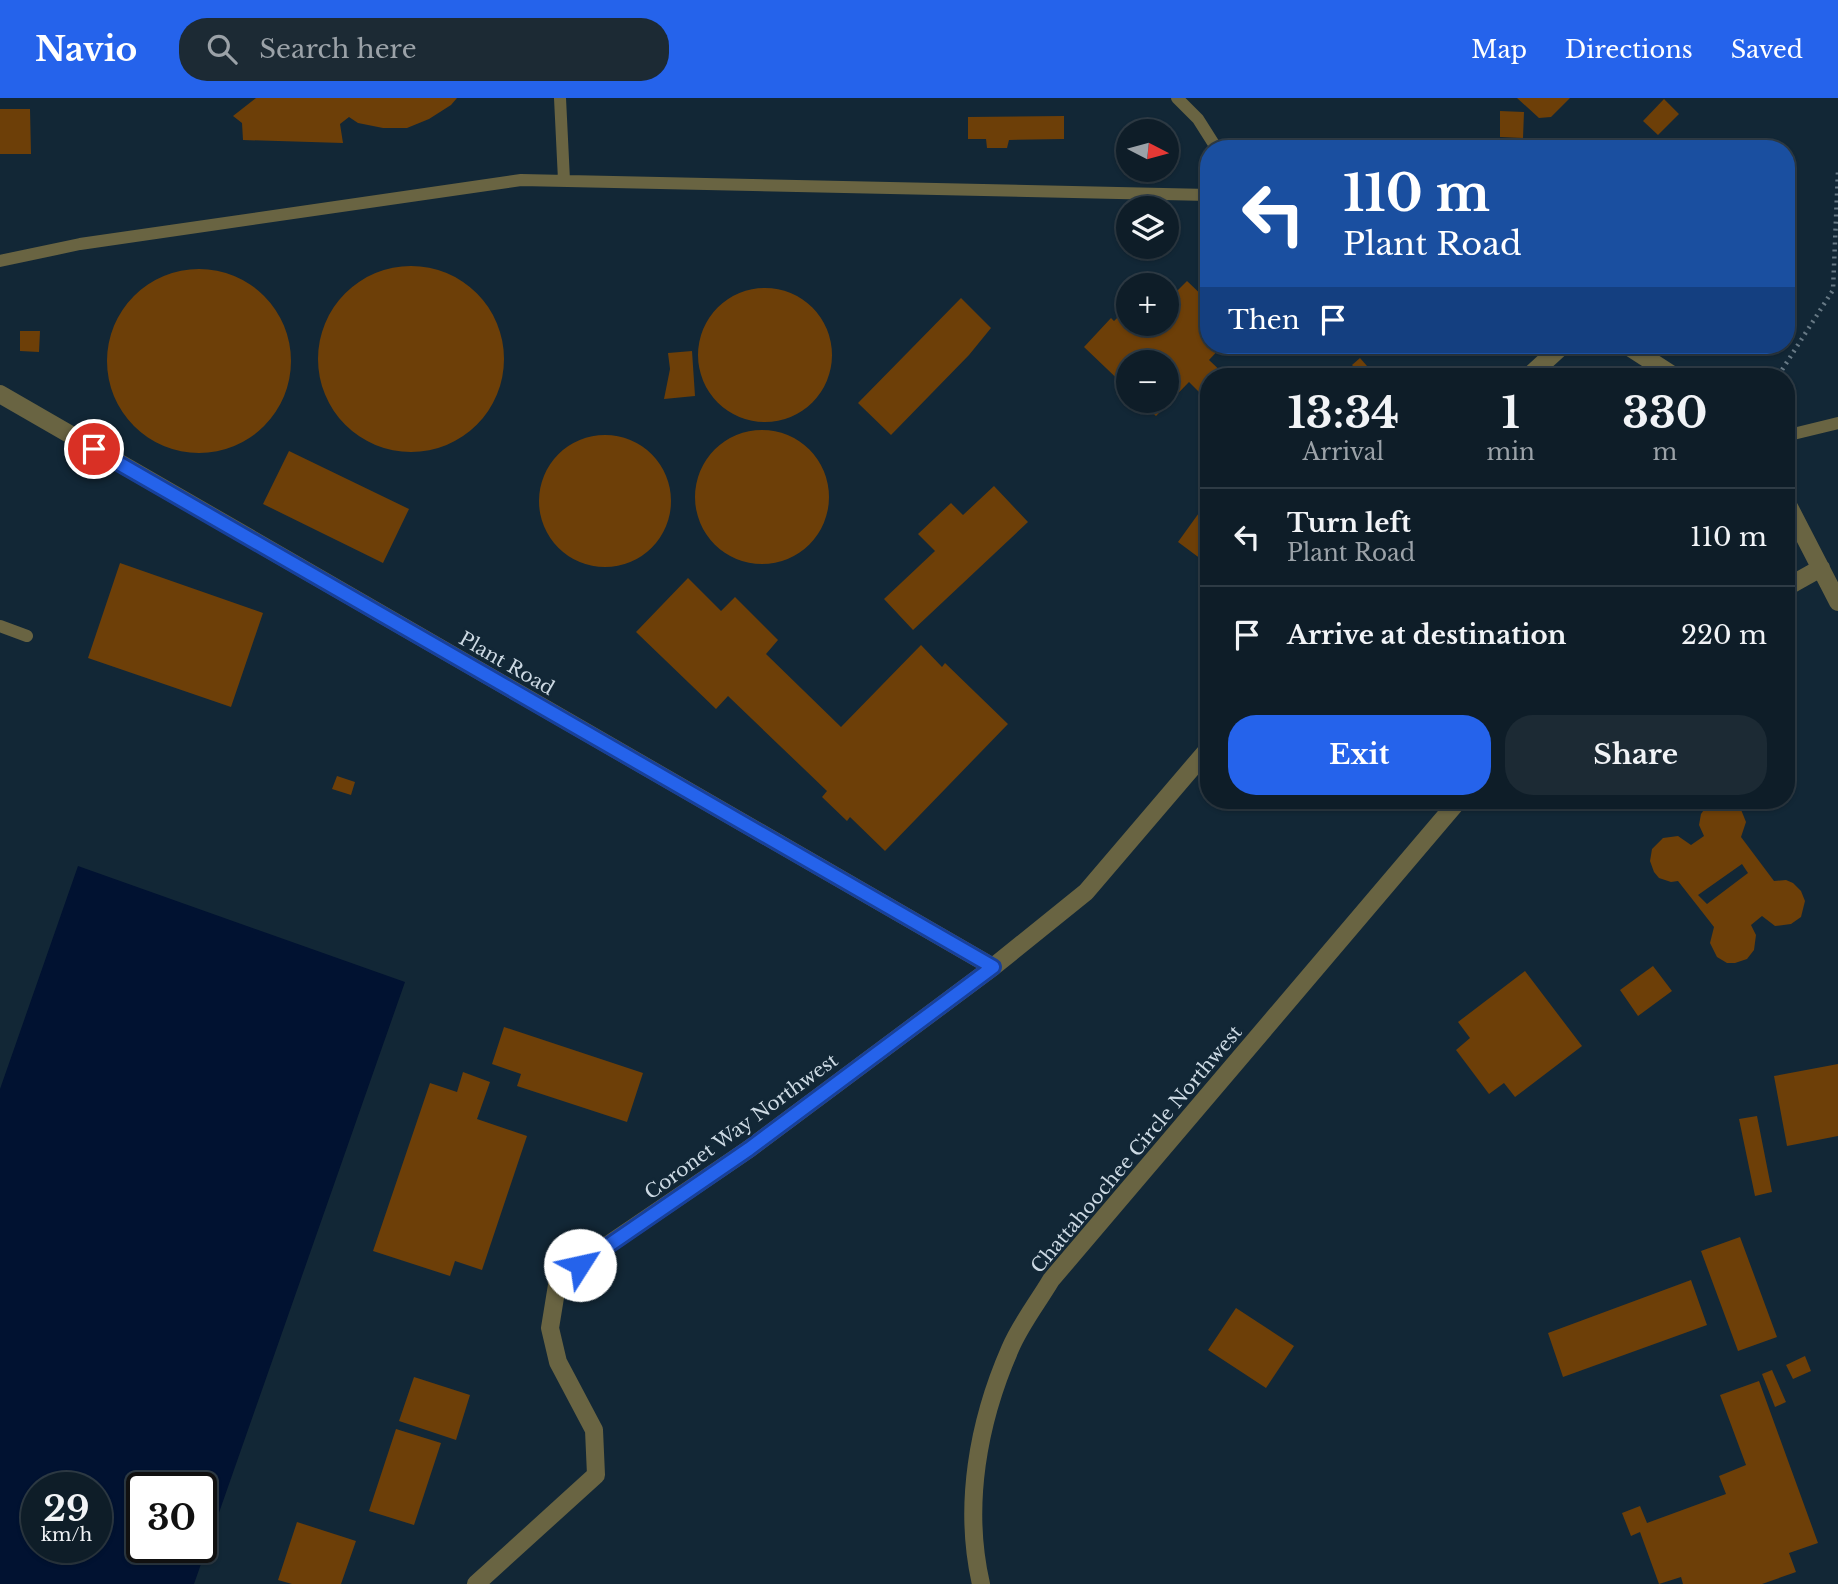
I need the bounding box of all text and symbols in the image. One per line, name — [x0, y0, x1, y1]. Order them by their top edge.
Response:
search box — [179, 18, 669, 81]
text: Navio — [35, 29, 137, 70]
icon: search — [203, 30, 241, 68]
text: Search here — [259, 33, 417, 65]
text: Map — [1471, 35, 1527, 64]
text: Directions — [1565, 35, 1693, 64]
text: Saved — [1731, 35, 1803, 64]
north arrow — [1116, 119, 1180, 182]
map controls — [1116, 119, 1179, 413]
text: 110 m — [1343, 163, 1490, 224]
icon: left — [1228, 168, 1319, 259]
button: layers — [1116, 196, 1179, 259]
text: Plant Road — [1343, 224, 1522, 264]
button: + — [1116, 273, 1179, 336]
icon: arrive — [1314, 301, 1352, 339]
text: Then — [1228, 304, 1300, 336]
button: − — [1116, 350, 1179, 413]
text: 13:34 — [1287, 387, 1399, 439]
text: 1 — [1502, 387, 1520, 439]
text: 330 — [1622, 387, 1708, 439]
pin — [64, 419, 124, 479]
icon: arrive — [75, 430, 113, 468]
text: Arrival — [1303, 438, 1384, 466]
text: min — [1487, 438, 1535, 466]
text: m — [1653, 438, 1677, 466]
text: Turn left — [1287, 507, 1411, 539]
icon: left — [1228, 518, 1266, 556]
text: 110 m — [1690, 521, 1767, 553]
text: Plant Road — [1287, 539, 1415, 567]
icon: arrive — [1228, 616, 1266, 654]
text: Arrive at destination — [1287, 619, 1567, 651]
text: 220 m — [1681, 619, 1767, 651]
street label: Plant Road — [455, 627, 559, 700]
button: Exit — [1228, 715, 1491, 795]
button: Share — [1505, 715, 1767, 795]
street label: Chattahoochee Circle Northwest — [1026, 1020, 1247, 1278]
street label: Coronet Way Northwest — [640, 1048, 843, 1204]
position arrow — [543, 1228, 617, 1302]
speed limit sign: 30 — [126, 1472, 217, 1563]
text: 29 — [43, 1487, 90, 1530]
text: km/h — [41, 1524, 92, 1546]

